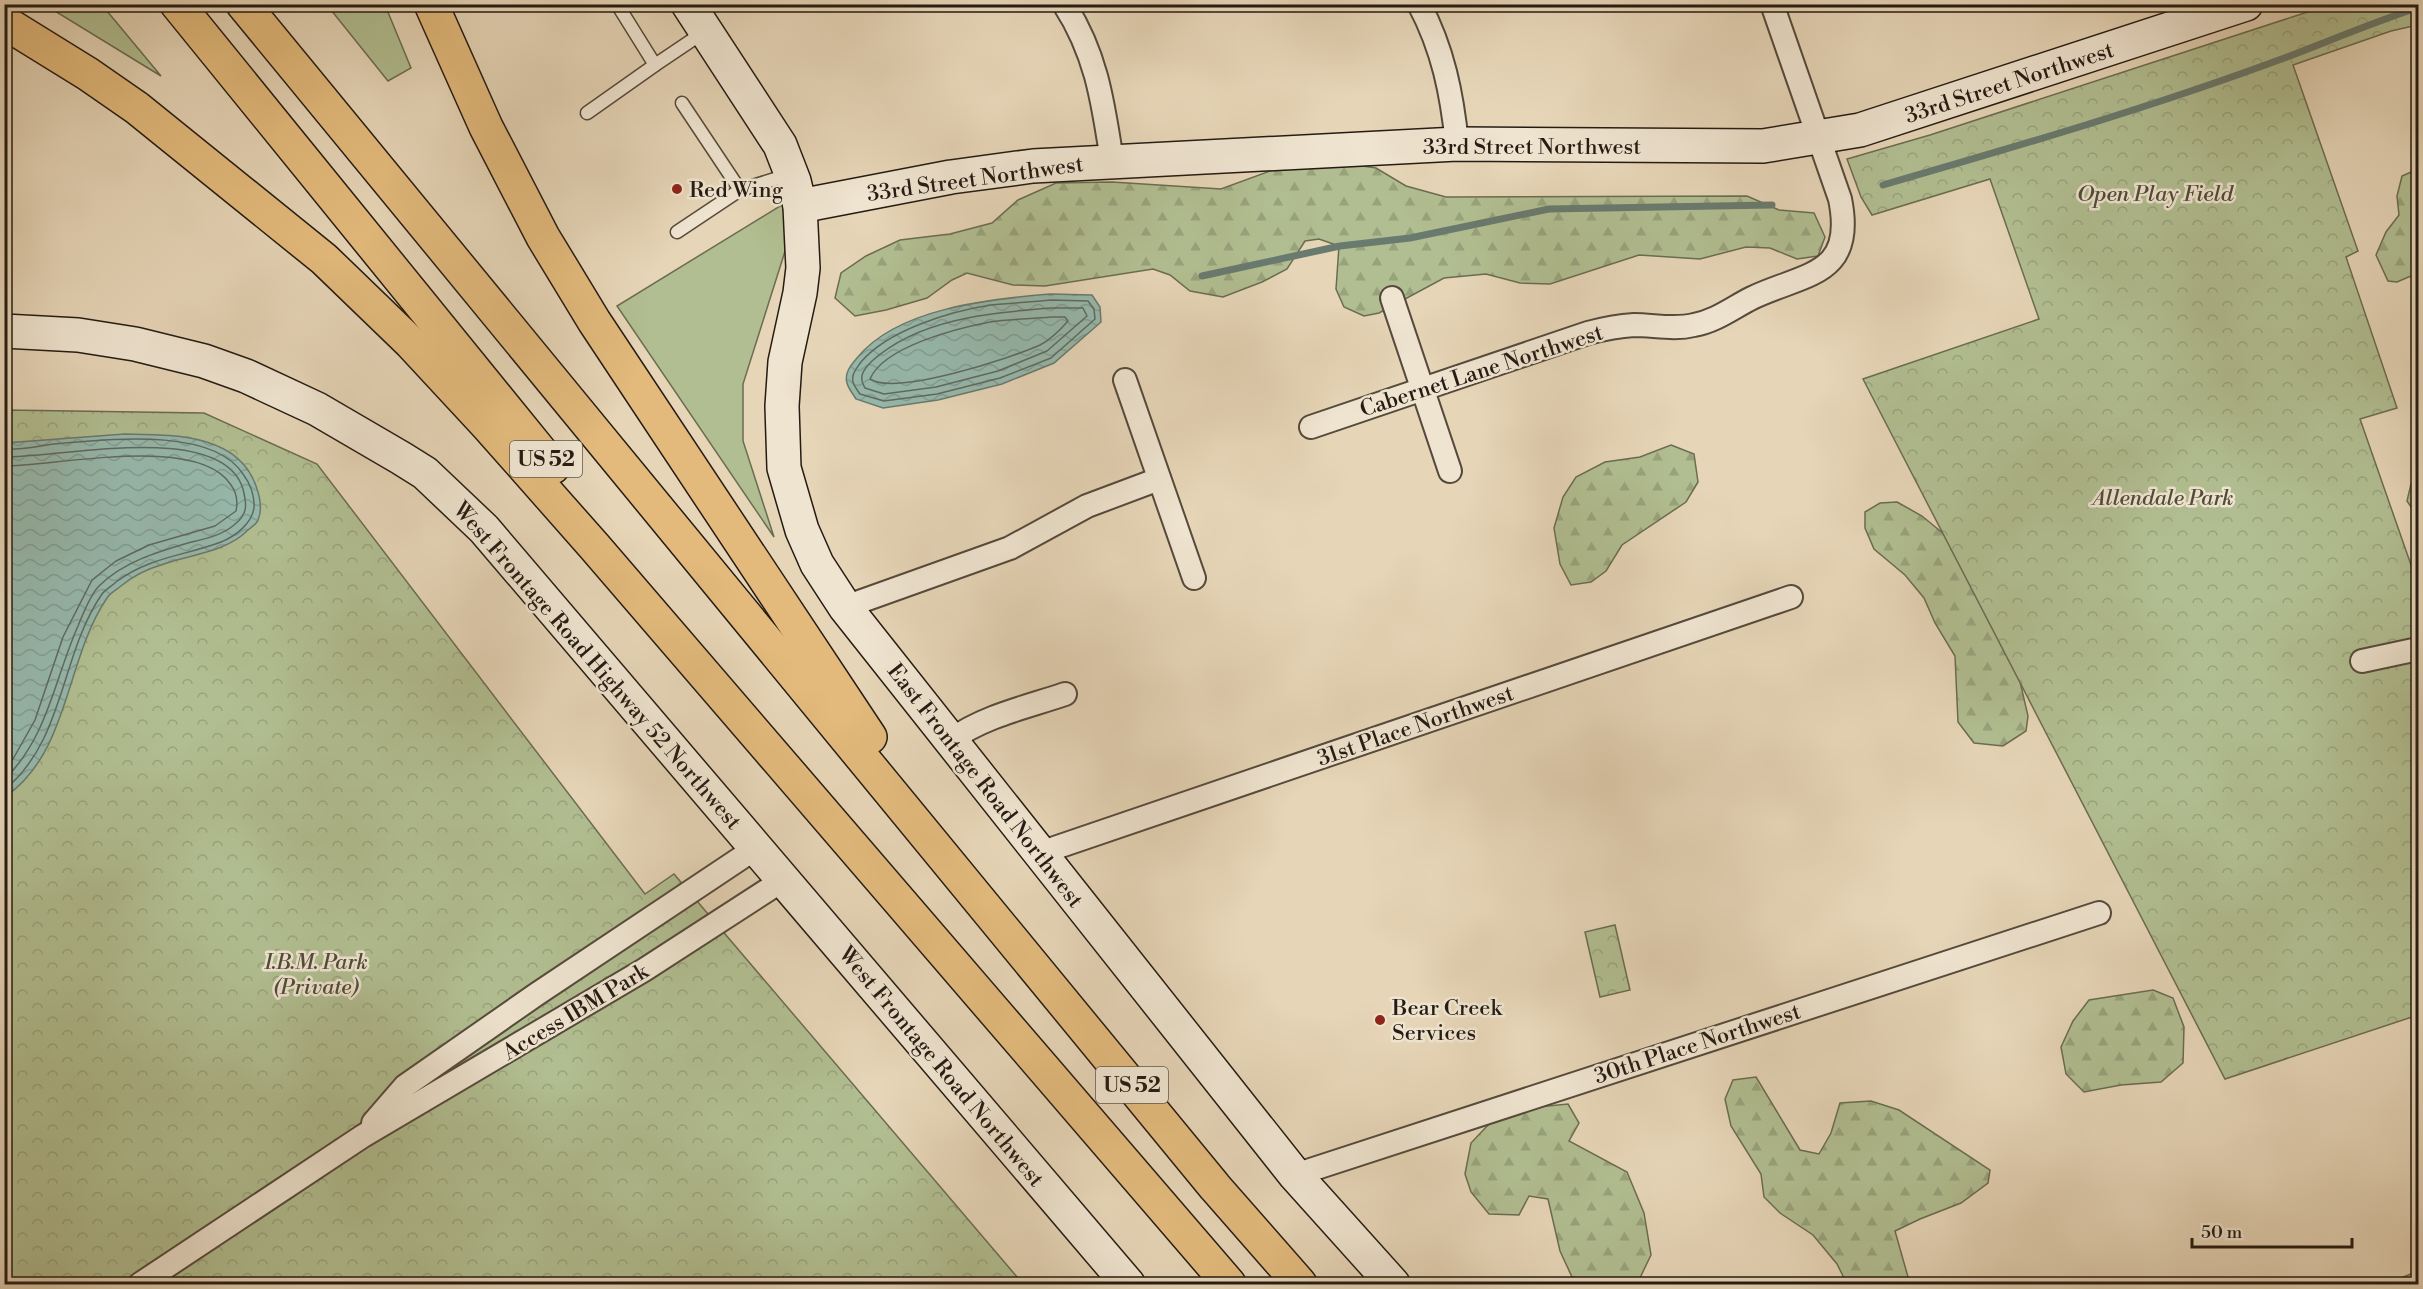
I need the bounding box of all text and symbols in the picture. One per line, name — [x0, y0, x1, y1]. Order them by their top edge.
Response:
street label: 33rd Street Northwest — [1901, 37, 2118, 130]
street label: 33rd Street Northwest — [1423, 134, 1641, 161]
street label: 33rd Street Northwest — [865, 151, 1085, 208]
place label: Red Wing — [689, 177, 784, 204]
park label: Open Play Field — [2077, 181, 2235, 208]
marker: Red Wing — [670, 182, 684, 196]
street label: Cabernet Lane Northwest — [1356, 319, 1607, 424]
road number: US 52 — [510, 441, 582, 477]
park label: Allendale Park — [2090, 485, 2234, 512]
street label: West Frontage Road Highway 52 Northwest — [446, 496, 747, 836]
street label: East Frontage Road Northwest — [881, 658, 1089, 914]
street label: 31st Place Northwest — [1314, 680, 1517, 773]
street label: West Frontage Road Northwest — [832, 940, 1050, 1193]
park label: I.B.M. Park (Private) — [263, 949, 368, 1001]
street label: Access IBM Park — [497, 957, 655, 1067]
place label: Bear Creek Services — [1391, 995, 1503, 1047]
street label: 30th Place Northwest — [1591, 998, 1804, 1091]
marker: Bear Creek Services — [1373, 1013, 1387, 1027]
road number: US 52 — [1096, 1067, 1168, 1103]
scale bar — [2192, 1211, 2352, 1249]
text: 50 m — [2201, 1221, 2243, 1244]

